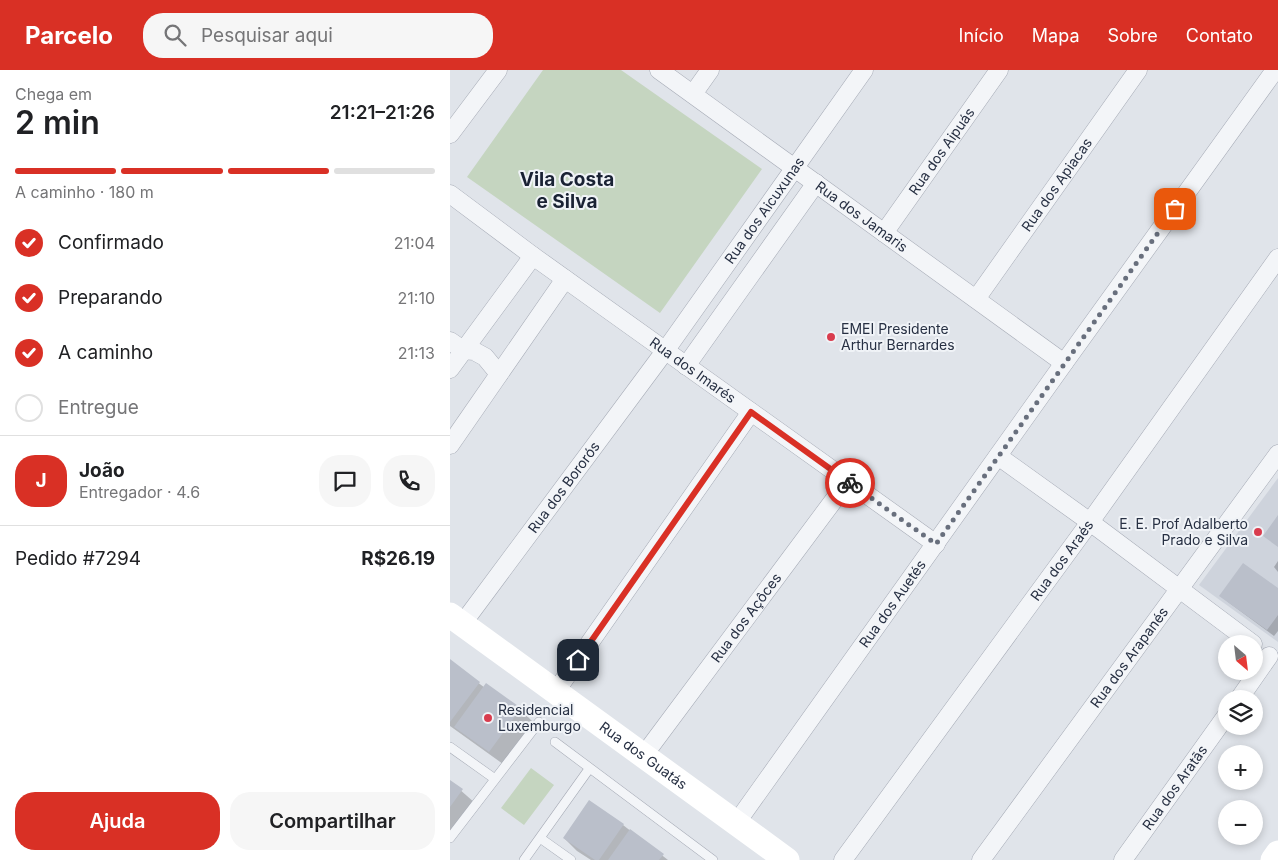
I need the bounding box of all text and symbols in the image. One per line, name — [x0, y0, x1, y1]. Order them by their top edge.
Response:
search box — [143, 13, 493, 58]
text: Parcelo — [25, 21, 113, 50]
icon: search — [161, 21, 189, 49]
text: Pesquisar aqui — [201, 24, 333, 47]
text: Início — [959, 25, 1004, 46]
text: Mapa — [1032, 25, 1079, 46]
text: Sobre — [1107, 25, 1158, 46]
text: Contato — [1186, 25, 1253, 46]
text: Chega em — [15, 84, 92, 104]
text: 21:21–21:26 — [330, 101, 435, 124]
text: 2 min — [15, 103, 100, 142]
street label: Rua dos Aipuás — [905, 104, 978, 198]
street label: Rua dos Apiacas — [1018, 134, 1095, 234]
street label: Rua dos Aicuxunas — [721, 154, 808, 267]
district label: Vila Costa e Silva — [520, 168, 614, 213]
street label: Rua dos Jamaris — [812, 177, 911, 255]
text: A caminho · 180 m — [15, 182, 154, 202]
pin — [1154, 188, 1196, 230]
icon: bag — [1161, 195, 1189, 223]
icon: check — [15, 229, 43, 257]
text: Confirmado — [58, 231, 164, 254]
text: 21:04 — [394, 233, 435, 253]
icon: check — [15, 284, 43, 312]
text: Preparando — [58, 286, 163, 309]
text: 21:10 — [398, 288, 435, 308]
place label: EMEI Presidente Arthur Bernardes — [841, 320, 955, 353]
marker: EMEI Presidente Arthur Bernardes — [825, 331, 837, 343]
street label: Rua dos Imarés — [647, 333, 739, 406]
icon: check — [15, 339, 43, 367]
text: A caminho — [58, 341, 153, 364]
text: 21:13 — [398, 343, 435, 363]
text: Entregue — [58, 396, 139, 419]
street label: Rua dos Bororós — [524, 438, 603, 536]
button: chat — [319, 455, 371, 507]
button: phone — [383, 455, 435, 507]
courier — [825, 458, 875, 508]
text: João — [79, 459, 125, 482]
text: J — [35, 469, 47, 492]
icon: bike — [836, 469, 864, 497]
text: Entregador · 4.6 — [79, 482, 200, 502]
place label: E. E. Prof Adalberto Prado e Silva — [1119, 515, 1248, 548]
street label: Rua dos Araés — [1026, 516, 1097, 604]
marker: E. E. Prof Adalberto Prado e Silva — [1252, 526, 1264, 538]
text: Pedido #7294 — [15, 547, 141, 570]
text: R$26.19 — [361, 547, 435, 570]
street label: Rua dos Auetés — [855, 556, 929, 651]
street label: Rua dos Açôces — [707, 570, 785, 666]
street label: Rua dos Arapanés — [1086, 603, 1171, 711]
north arrow — [1218, 635, 1262, 680]
map controls — [1218, 635, 1263, 845]
pin — [557, 639, 599, 681]
icon: home — [564, 646, 592, 674]
button: layers — [1218, 690, 1263, 735]
place label: Residencial Luxemburgo — [498, 701, 581, 734]
marker: Residencial Luxemburgo — [482, 712, 494, 724]
street label: Rua dos Guatás — [597, 718, 691, 793]
street label: Rua dos Aratãs — [1138, 742, 1210, 833]
button: + — [1218, 745, 1263, 790]
button: Ajuda — [15, 792, 220, 850]
button: Compartilhar — [230, 792, 435, 850]
button: − — [1218, 800, 1263, 845]

